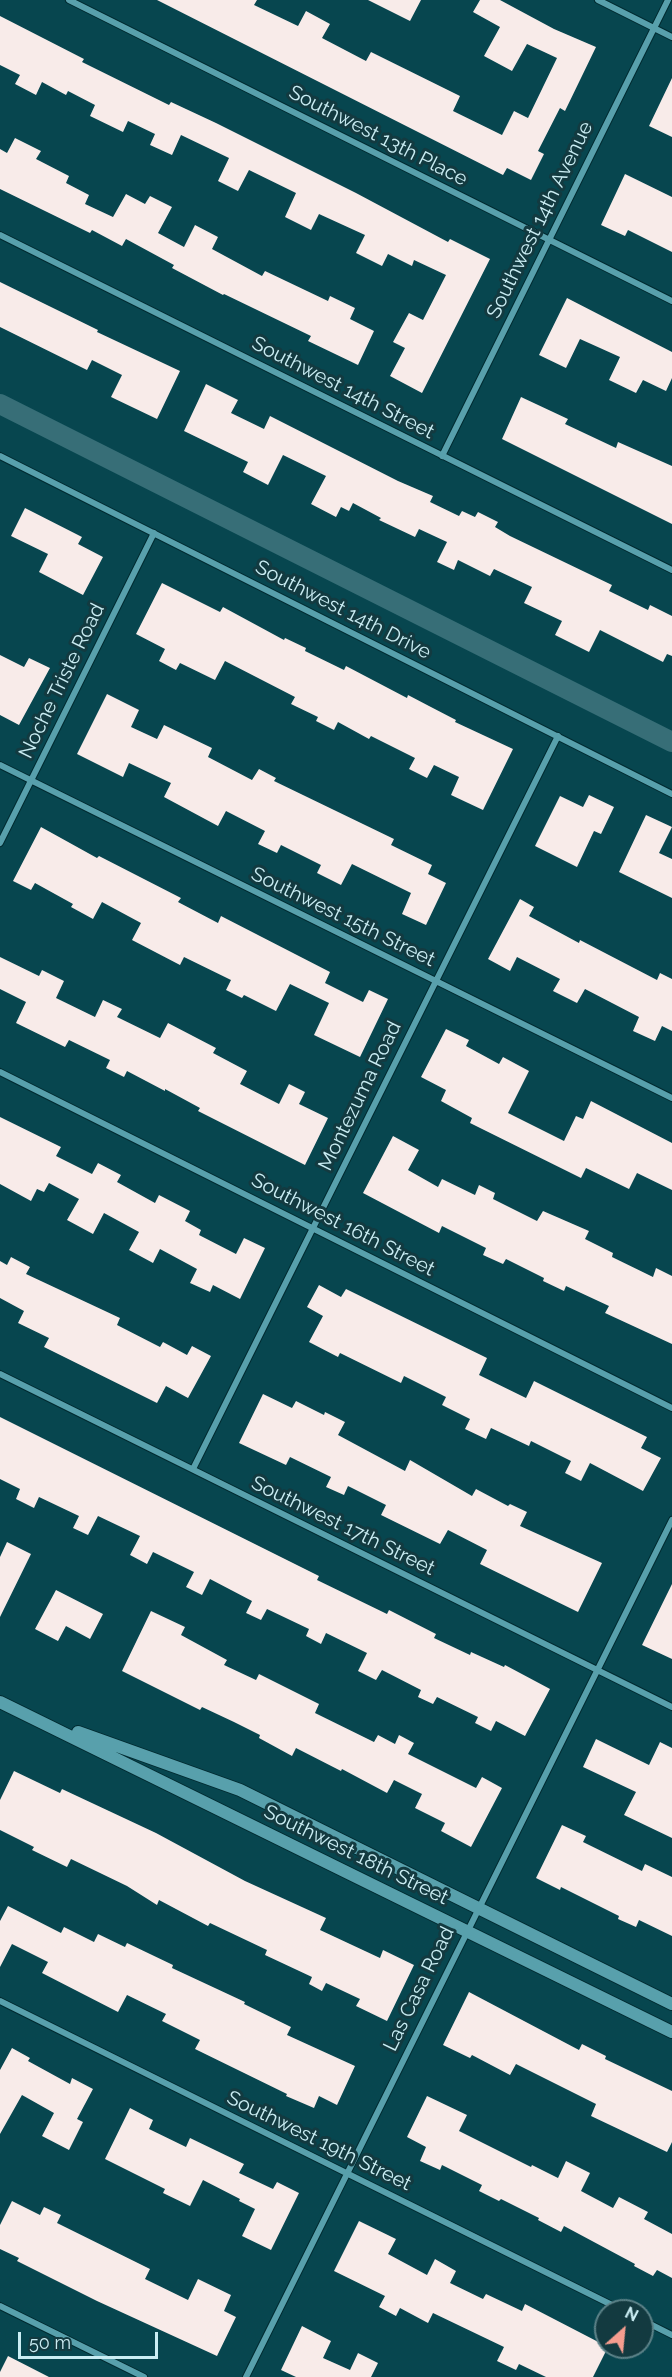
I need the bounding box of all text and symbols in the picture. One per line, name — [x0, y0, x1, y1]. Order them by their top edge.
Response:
street label: Southwest 13th Place — [285, 81, 471, 191]
street label: Southwest 14th Avenue — [482, 118, 598, 322]
street label: Southwest 14th Street — [248, 332, 438, 444]
street label: Southwest 14th Drive — [251, 555, 435, 665]
street label: Noche Triste Road — [14, 600, 110, 762]
street label: Southwest 15th Street — [247, 862, 439, 972]
street label: Montezuma Road — [313, 1017, 407, 1175]
street label: Southwest 16th Street — [247, 1168, 439, 1282]
street label: Southwest 17th Street — [247, 1471, 439, 1581]
street label: Southwest 18th Street — [260, 1800, 452, 1910]
street label: Las Casa Road — [378, 1923, 460, 2055]
street label: Southwest 19th Street — [223, 2086, 415, 2196]
north arrow — [594, 2299, 654, 2359]
text: N — [622, 2303, 641, 2326]
scale bar — [21, 2320, 160, 2358]
text: 50 m — [29, 2332, 71, 2353]

